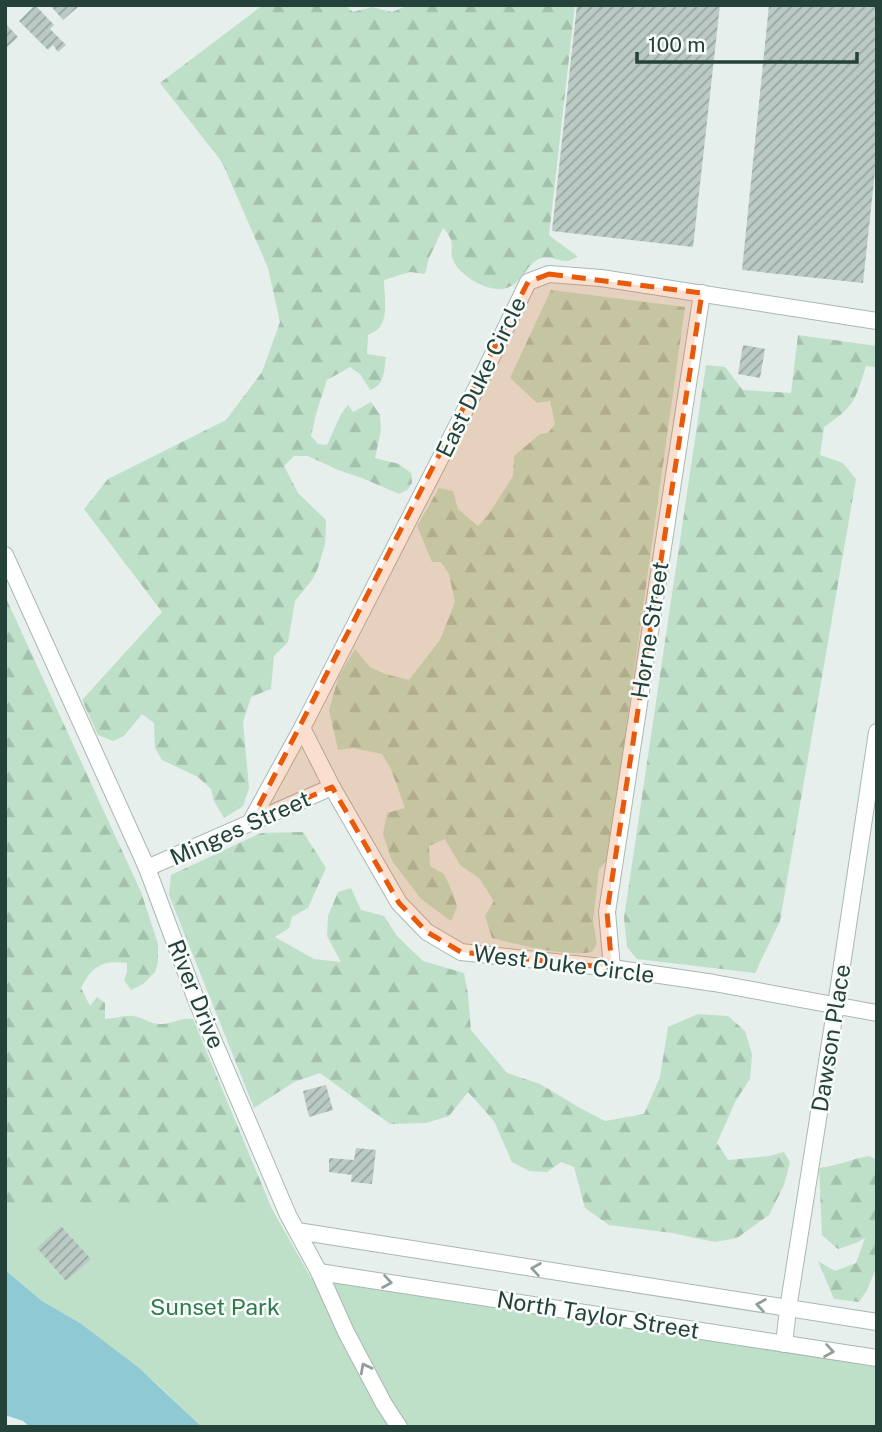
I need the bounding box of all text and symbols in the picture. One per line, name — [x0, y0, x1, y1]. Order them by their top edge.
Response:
scale bar — [637, 21, 858, 65]
text: 100 m — [648, 32, 705, 57]
street label: East Duke Circle — [430, 292, 531, 461]
street label: Horne Street — [625, 559, 674, 700]
street label: Minges Street — [165, 785, 314, 871]
street label: River Drive — [162, 935, 231, 1052]
street label: West Duke Circle — [472, 939, 656, 988]
street label: Dawson Place — [806, 962, 856, 1114]
one-way arrow — [530, 1262, 542, 1277]
one-way arrow — [381, 1274, 392, 1289]
street label: North Taylor Street — [495, 1285, 701, 1344]
park label: Sunset Park — [150, 1293, 280, 1320]
one-way arrow — [755, 1297, 767, 1312]
one-way arrow — [823, 1343, 835, 1358]
one-way arrow — [360, 1362, 373, 1375]

